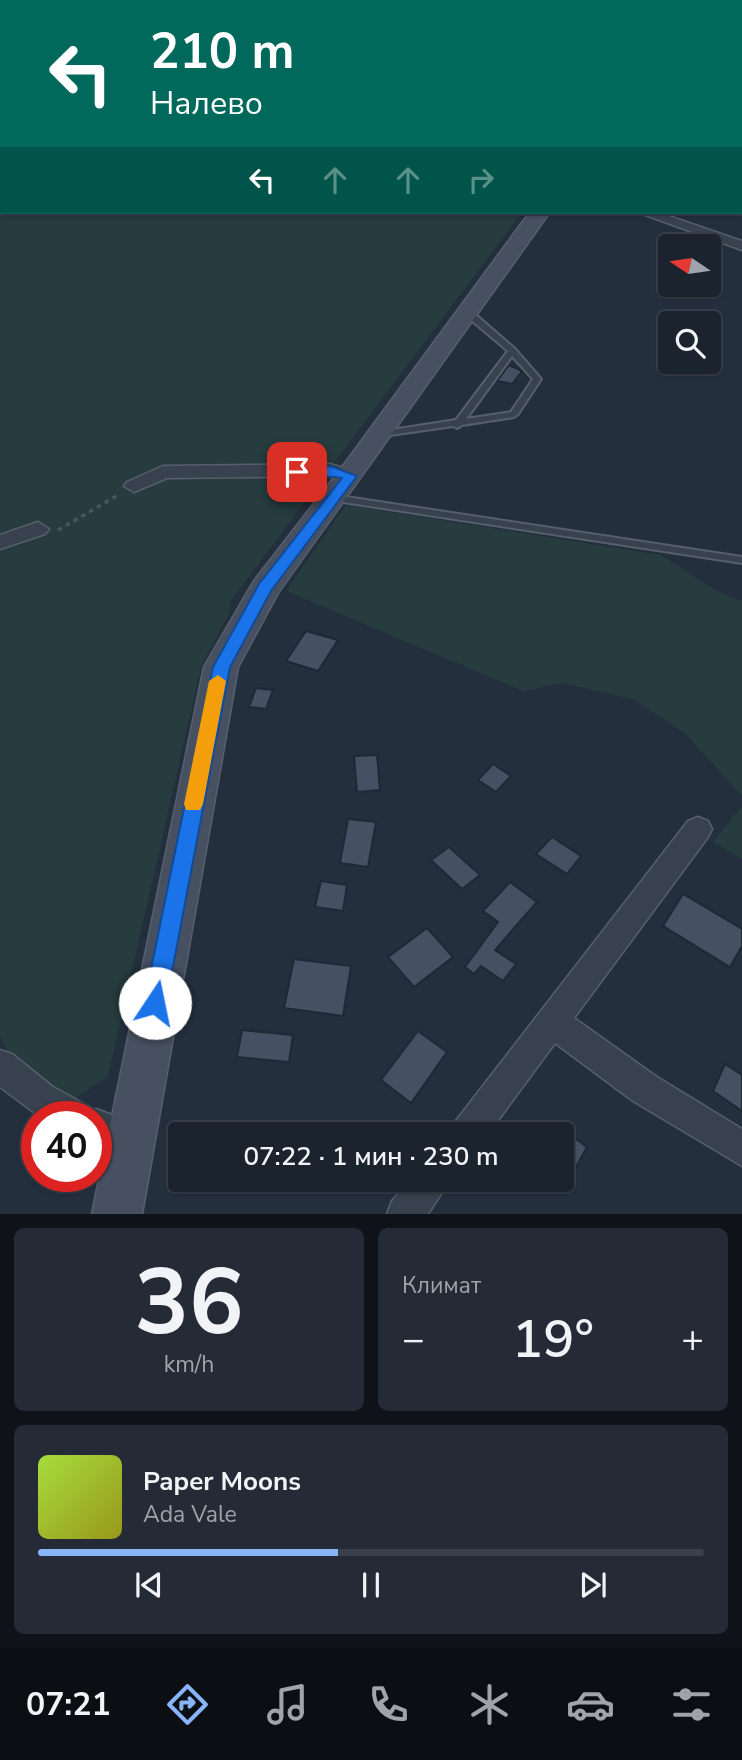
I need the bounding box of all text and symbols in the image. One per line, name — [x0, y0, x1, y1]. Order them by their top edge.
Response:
text: 210 m — [150, 18, 294, 85]
icon: left — [35, 28, 126, 119]
text: Налево — [150, 82, 263, 125]
icon: left — [243, 161, 281, 199]
icon: ahead — [316, 161, 354, 199]
icon: ahead — [389, 161, 427, 199]
icon: right — [462, 161, 500, 199]
north arrow — [658, 234, 721, 298]
map controls — [658, 234, 721, 374]
button: search — [658, 311, 721, 374]
pin — [267, 442, 327, 502]
icon: arrive — [278, 453, 316, 491]
position arrow — [118, 966, 192, 1040]
speed limit sign: 40 — [21, 1101, 112, 1192]
text: 07:22 · 1 мин · 230 m — [243, 1139, 499, 1174]
text: 36 — [134, 1241, 244, 1365]
text: Климат — [402, 1270, 481, 1301]
text: 19° — [512, 1304, 594, 1375]
text: − — [402, 1314, 425, 1365]
text: + — [681, 1314, 704, 1365]
text: km/h — [164, 1349, 214, 1380]
text: Paper Moons — [143, 1464, 301, 1499]
text: Ada Vale — [143, 1499, 237, 1530]
icon: previous — [130, 1566, 168, 1604]
icon: pause — [352, 1566, 390, 1604]
icon: next — [574, 1566, 612, 1604]
icon: directions — [163, 1680, 212, 1729]
icon: music — [263, 1680, 312, 1729]
icon: phone — [364, 1680, 413, 1729]
icon: climate — [465, 1680, 514, 1729]
icon: car — [566, 1680, 615, 1729]
icon: filters — [667, 1680, 716, 1729]
text: 07:21 — [26, 1683, 111, 1726]

